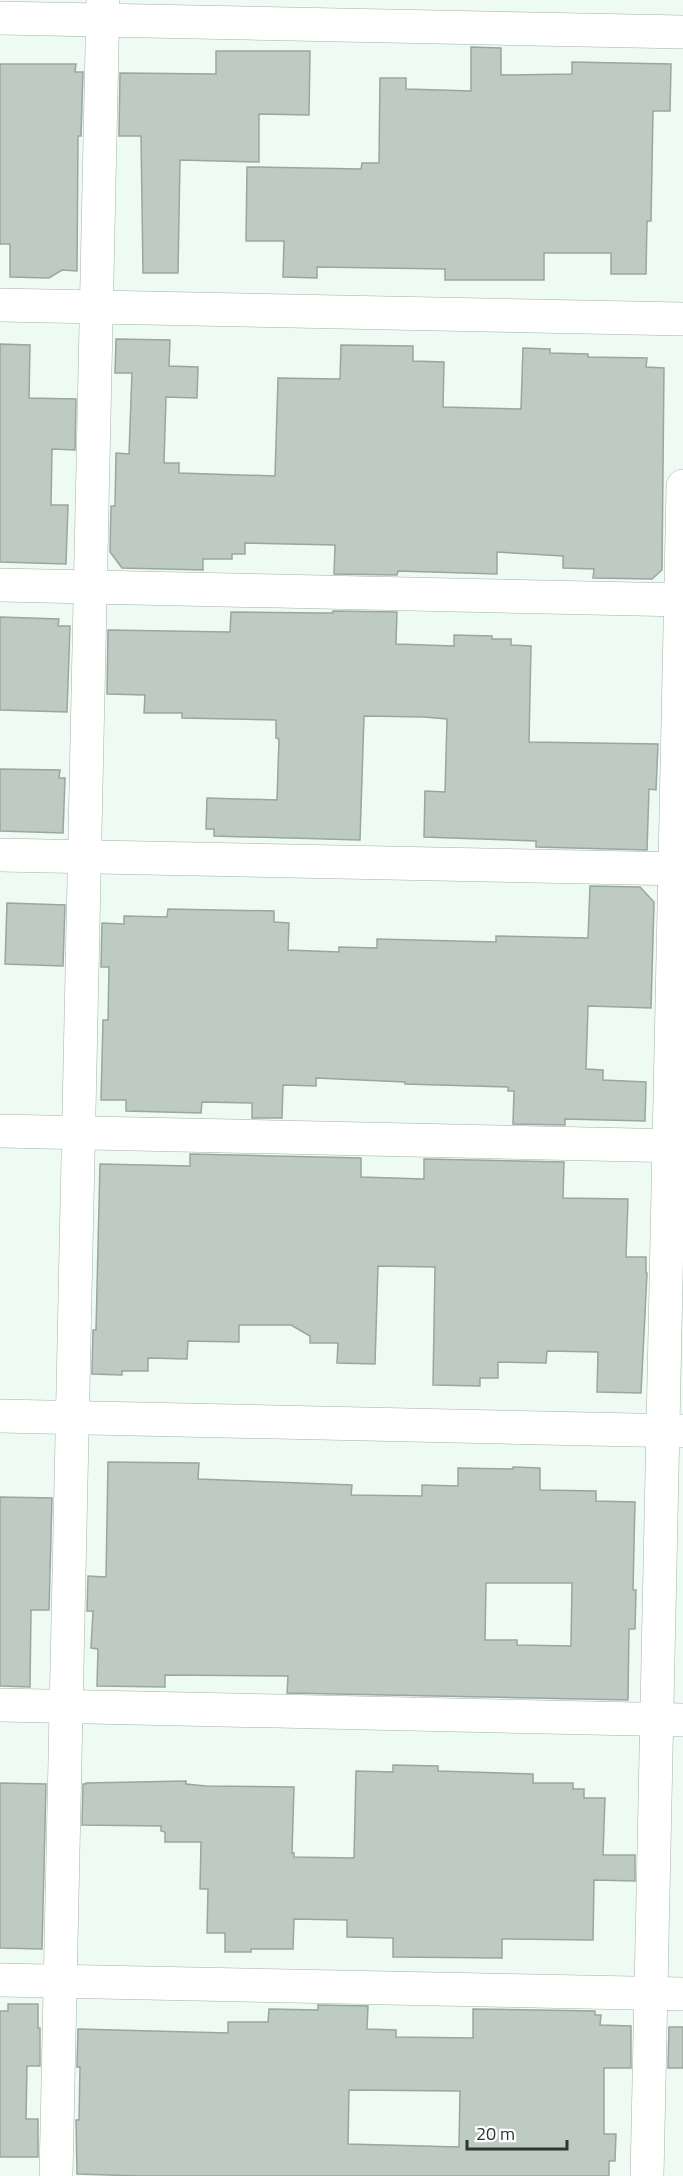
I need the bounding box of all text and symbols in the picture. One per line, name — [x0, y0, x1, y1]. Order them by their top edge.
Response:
scale bar — [467, 2113, 568, 2151]
text: 20 m — [476, 2120, 515, 2147]

